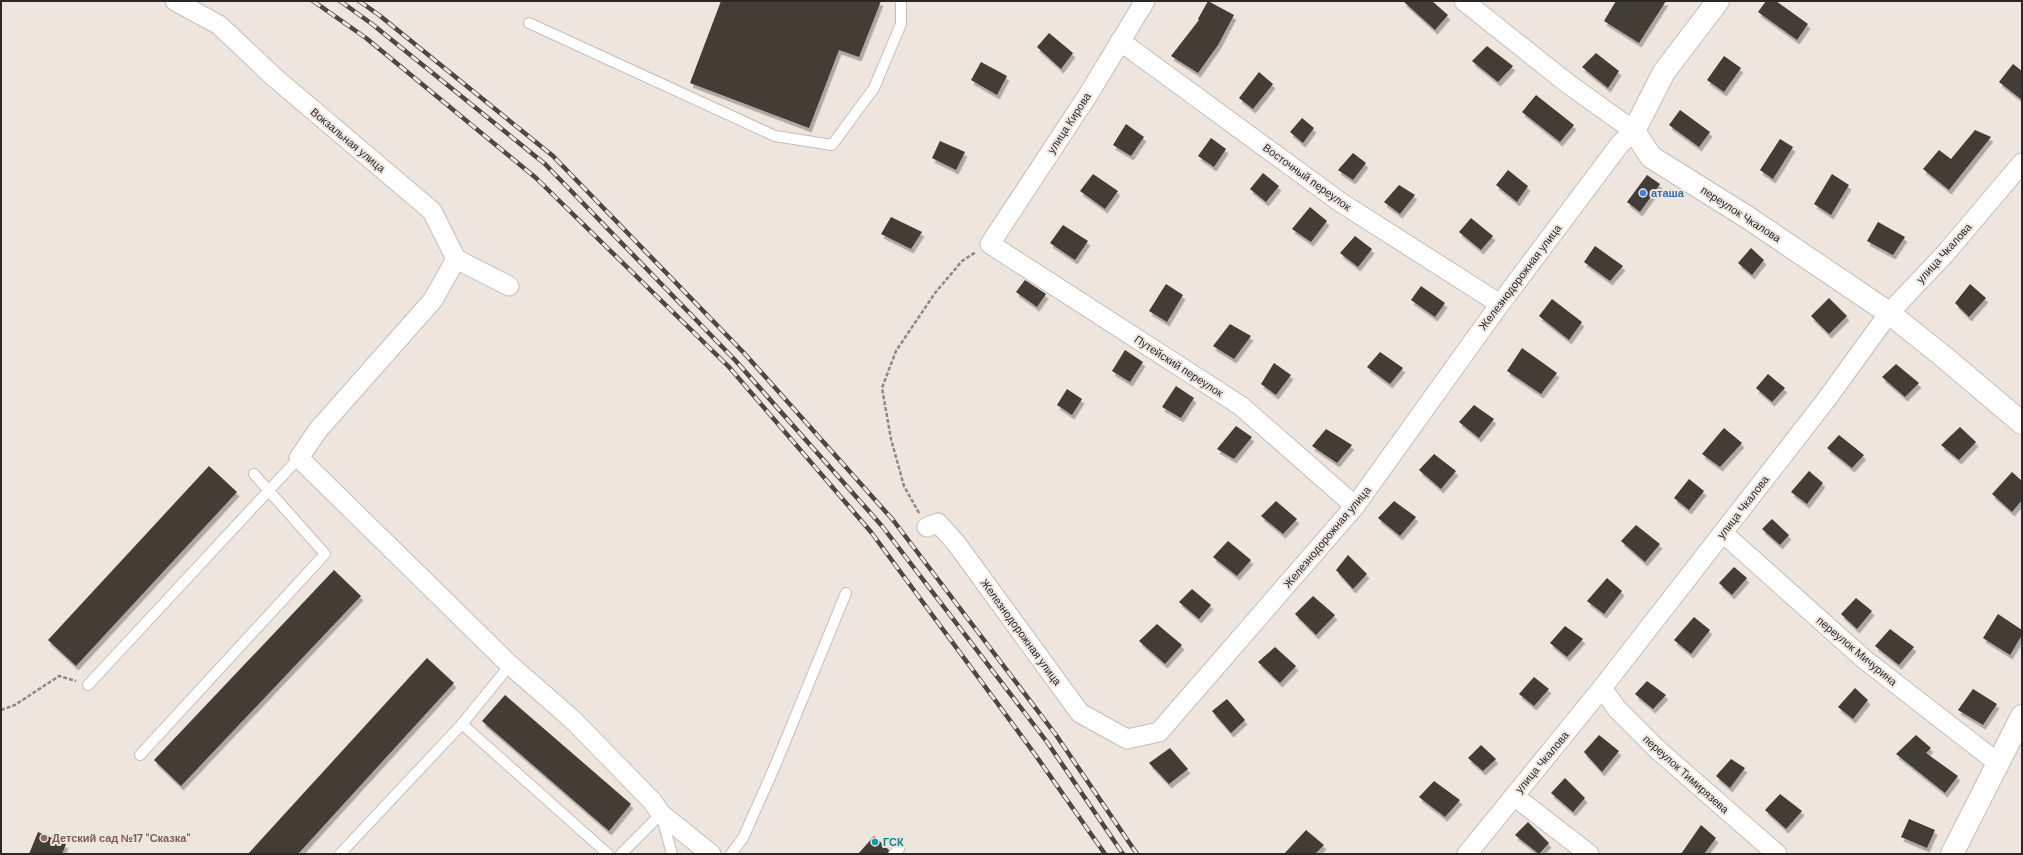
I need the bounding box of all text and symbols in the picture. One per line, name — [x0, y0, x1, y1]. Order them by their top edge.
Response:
street label: улица Кирова — [1044, 89, 1094, 156]
street label: Вокзальная улица — [308, 105, 389, 176]
street label: Восточный переулок — [1260, 140, 1354, 214]
street label: переулок Чкалова — [1698, 183, 1784, 246]
place label: аташа — [1651, 186, 1685, 200]
marker: аташа — [1638, 188, 1648, 198]
street label: улица Чкалова — [1913, 219, 1975, 286]
street label: Железнодорожная улица — [1476, 221, 1565, 332]
street label: Путейский переулок — [1132, 332, 1226, 400]
street label: улица Чкалова — [1714, 472, 1773, 541]
street label: Железнодорожная улица — [1280, 483, 1374, 591]
street label: Железнодорожная улица — [978, 576, 1065, 689]
street label: переулок Мичурина — [1814, 613, 1901, 689]
street label: улица Чкалова — [1512, 728, 1572, 796]
street label: переулок Тимирязева — [1640, 732, 1732, 817]
place label: Детский сад №17 "Сказка" — [52, 831, 190, 845]
marker: Детский сад №17 "Сказка" — [39, 833, 49, 843]
place label: ГСК — [883, 835, 904, 849]
marker: ГСК — [870, 837, 880, 847]

